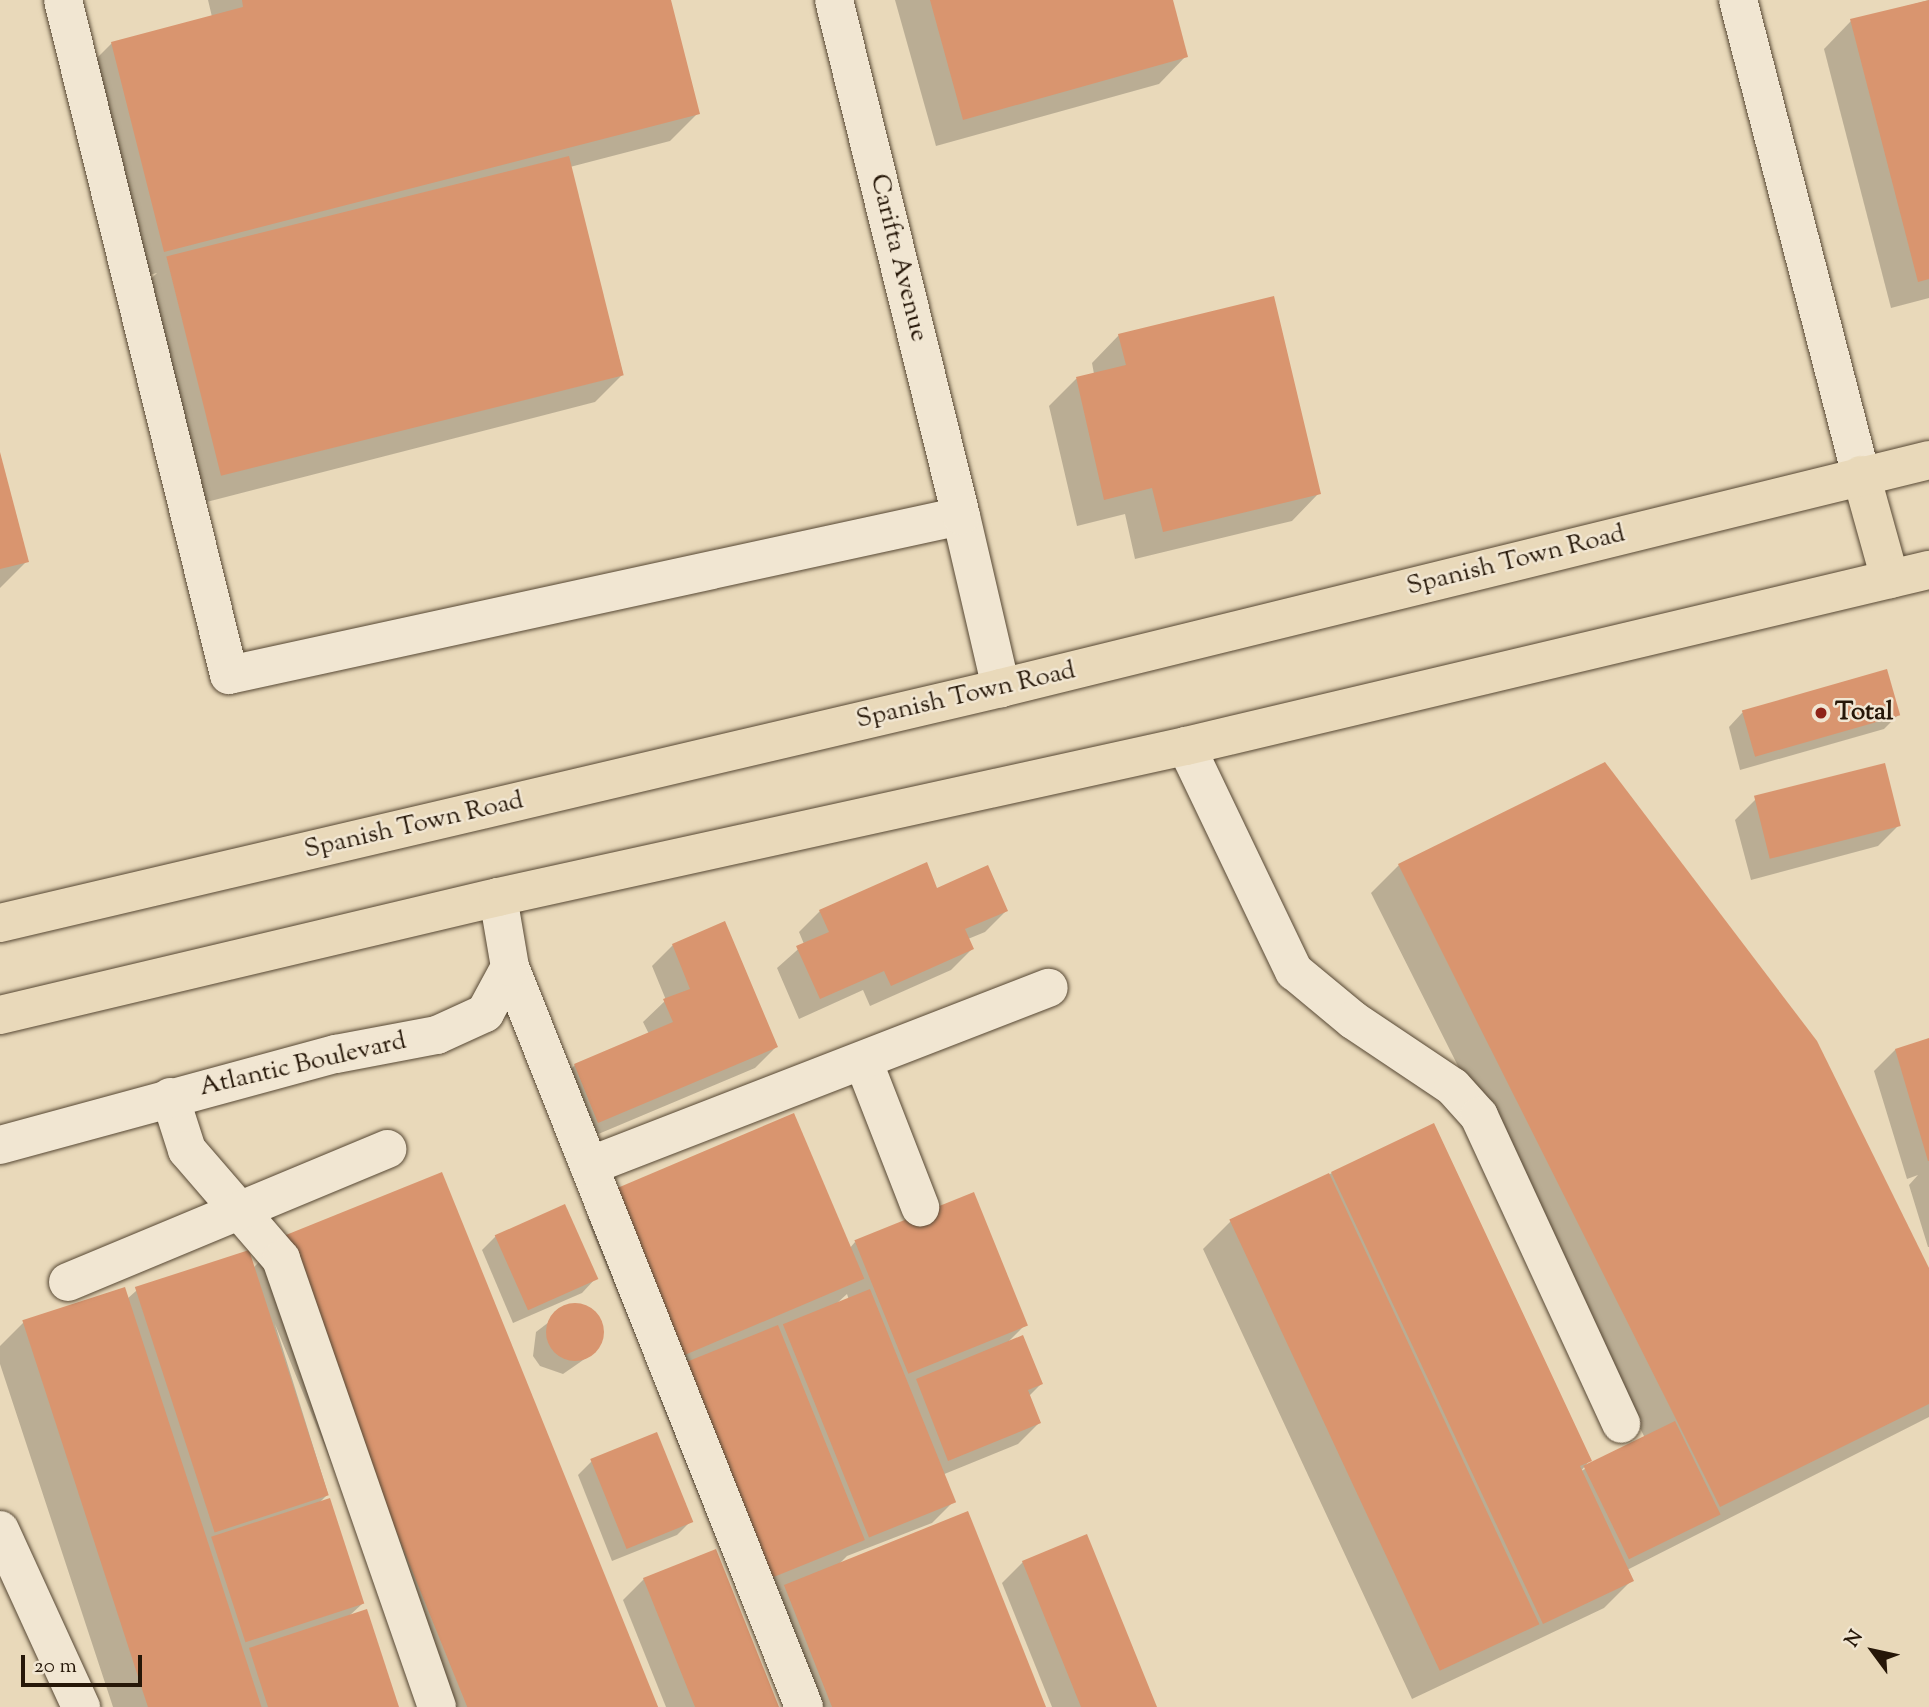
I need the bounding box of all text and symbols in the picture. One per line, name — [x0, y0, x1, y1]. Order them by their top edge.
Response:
street label: Carifta Avenue — [862, 171, 934, 345]
street label: Spanish Town Road — [1404, 519, 1628, 603]
street label: Spanish Town Road — [853, 656, 1079, 736]
place label: Total — [1835, 697, 1893, 729]
marker: Total — [1813, 705, 1829, 721]
street label: Spanish Town Road — [301, 786, 527, 866]
street label: Atlantic Boulevard — [196, 1026, 410, 1104]
north arrow — [1838, 1616, 1908, 1686]
text: N — [1840, 1626, 1870, 1653]
scale bar — [24, 1640, 145, 1684]
text: 20 m — [34, 1652, 77, 1682]

